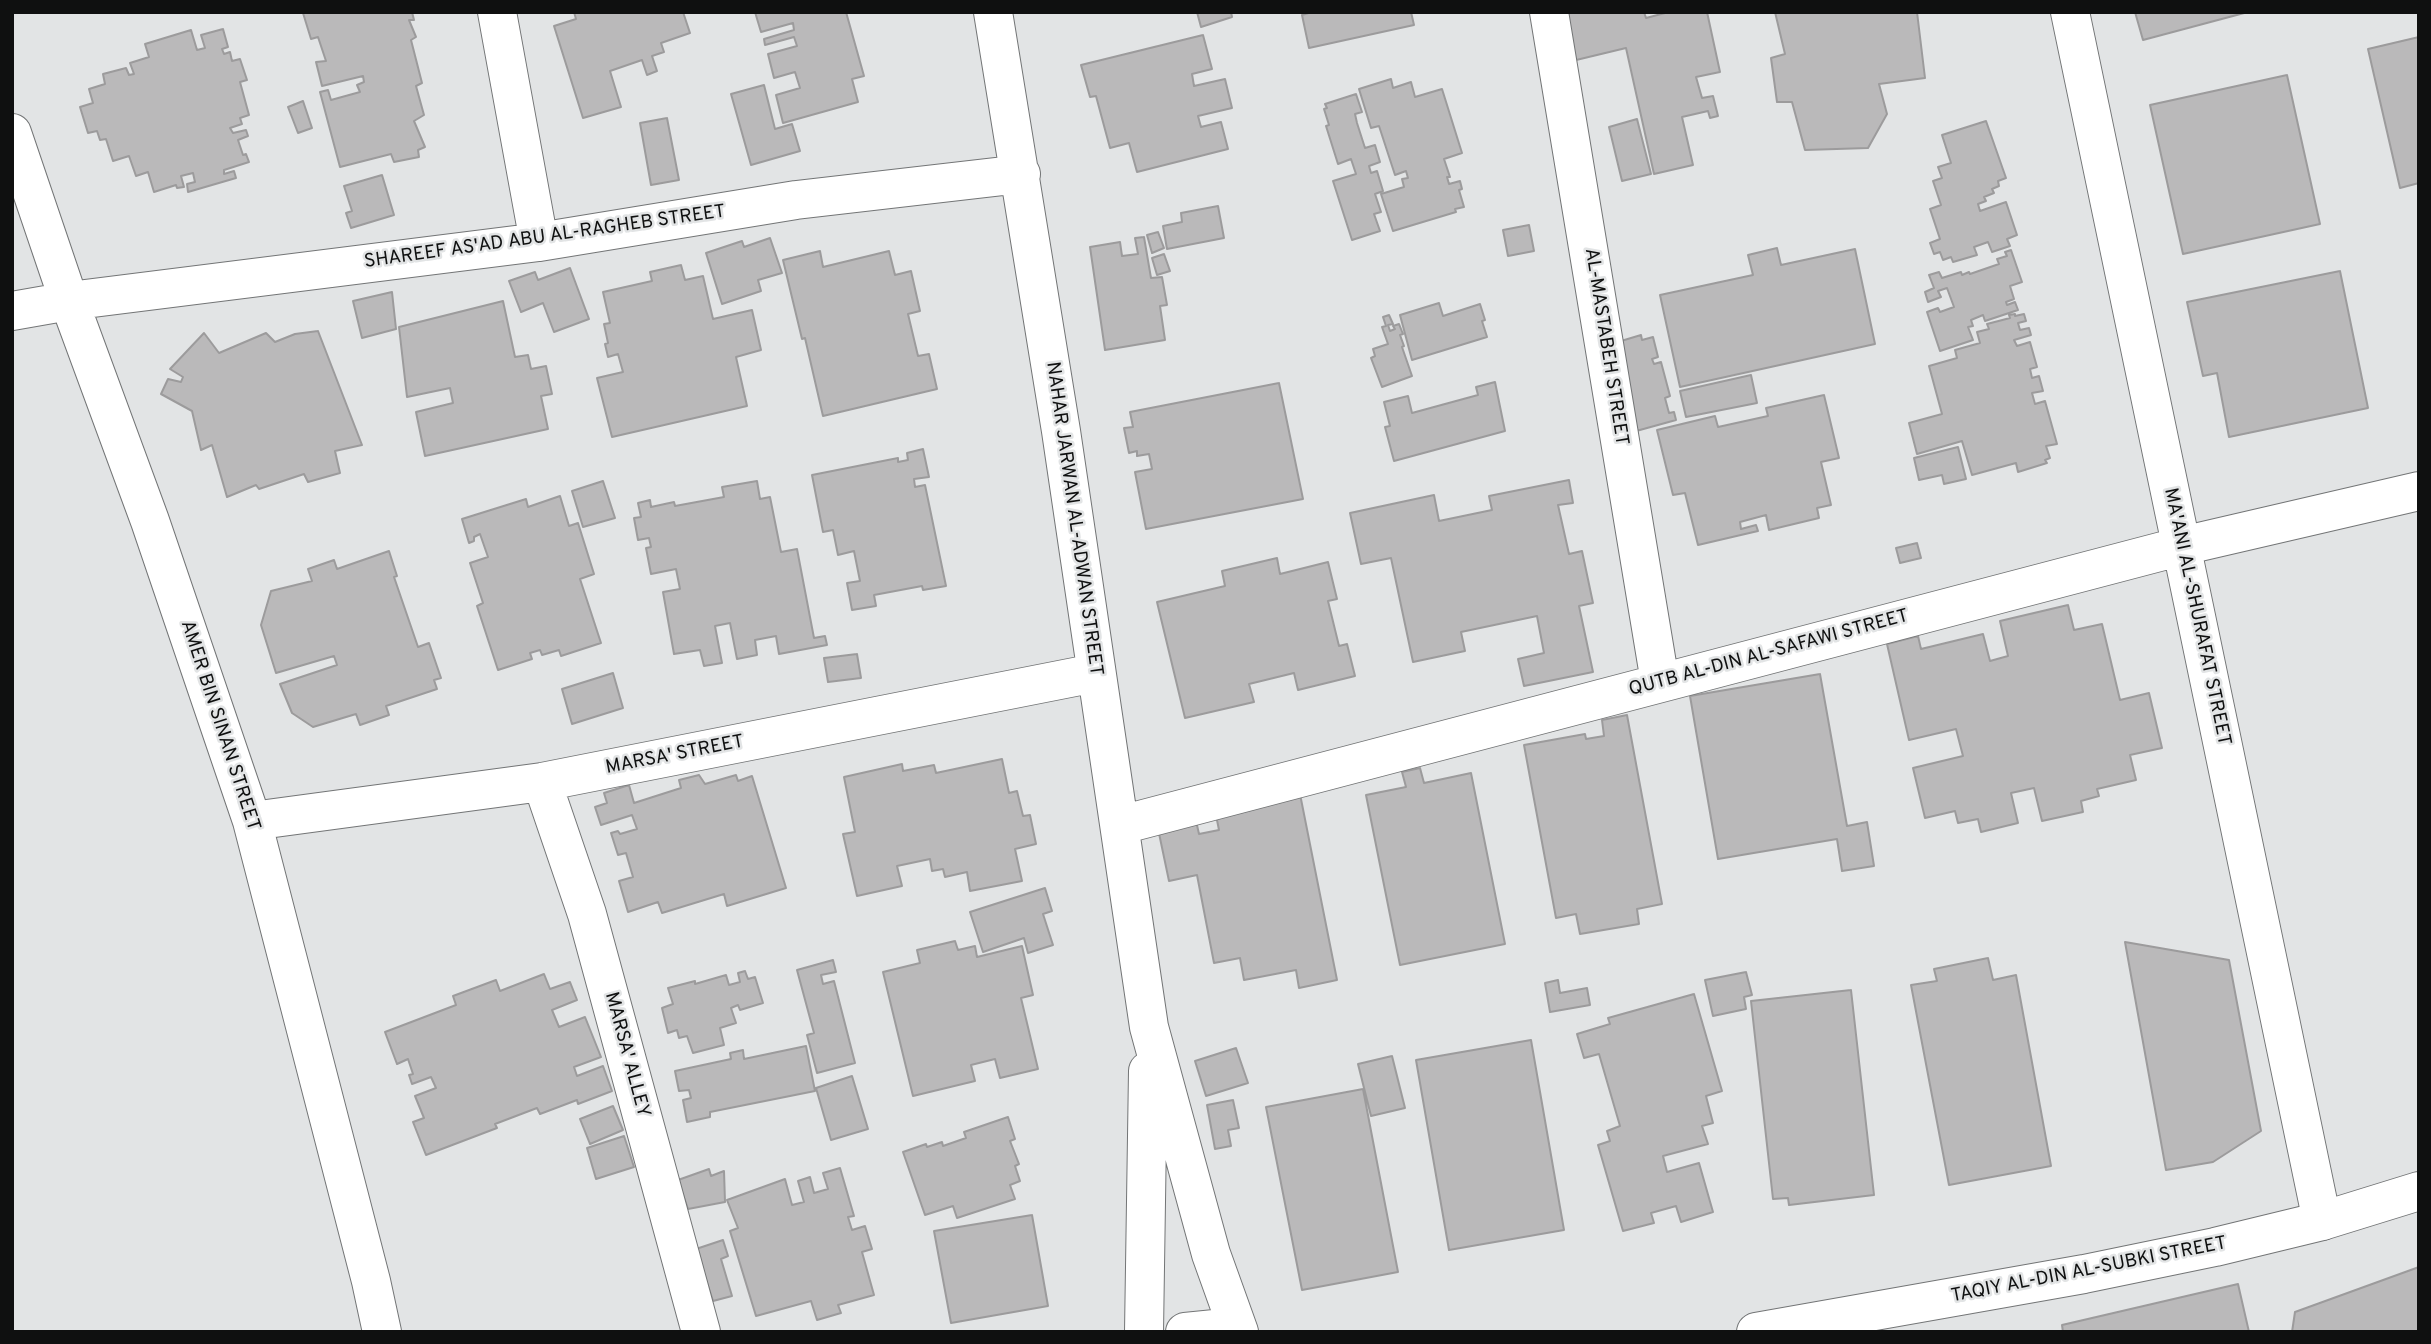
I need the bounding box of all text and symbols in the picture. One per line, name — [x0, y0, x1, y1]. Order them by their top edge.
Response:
street label: SHAREEF AS'AD ABU AL-RAGHEB STREET — [363, 201, 727, 275]
street label: AL-MASTABEH STREET — [1578, 247, 1632, 447]
street label: NAHAR JARWAN AL-ADWAN STREET — [1040, 360, 1106, 678]
street label: MA'ANI AL-SHURAFAT STREET — [2158, 486, 2234, 748]
street label: QUTB AL-DIN AL-SAFAWI STREET — [1627, 606, 1911, 702]
street label: AMER BIN SINAN STREET — [174, 618, 264, 834]
street label: MARSA' STREET — [604, 731, 746, 781]
street label: MARSA' ALLEY — [598, 990, 654, 1120]
street label: TAQIY AL-DIN AL-SUBKI STREET — [1949, 1233, 2229, 1309]

